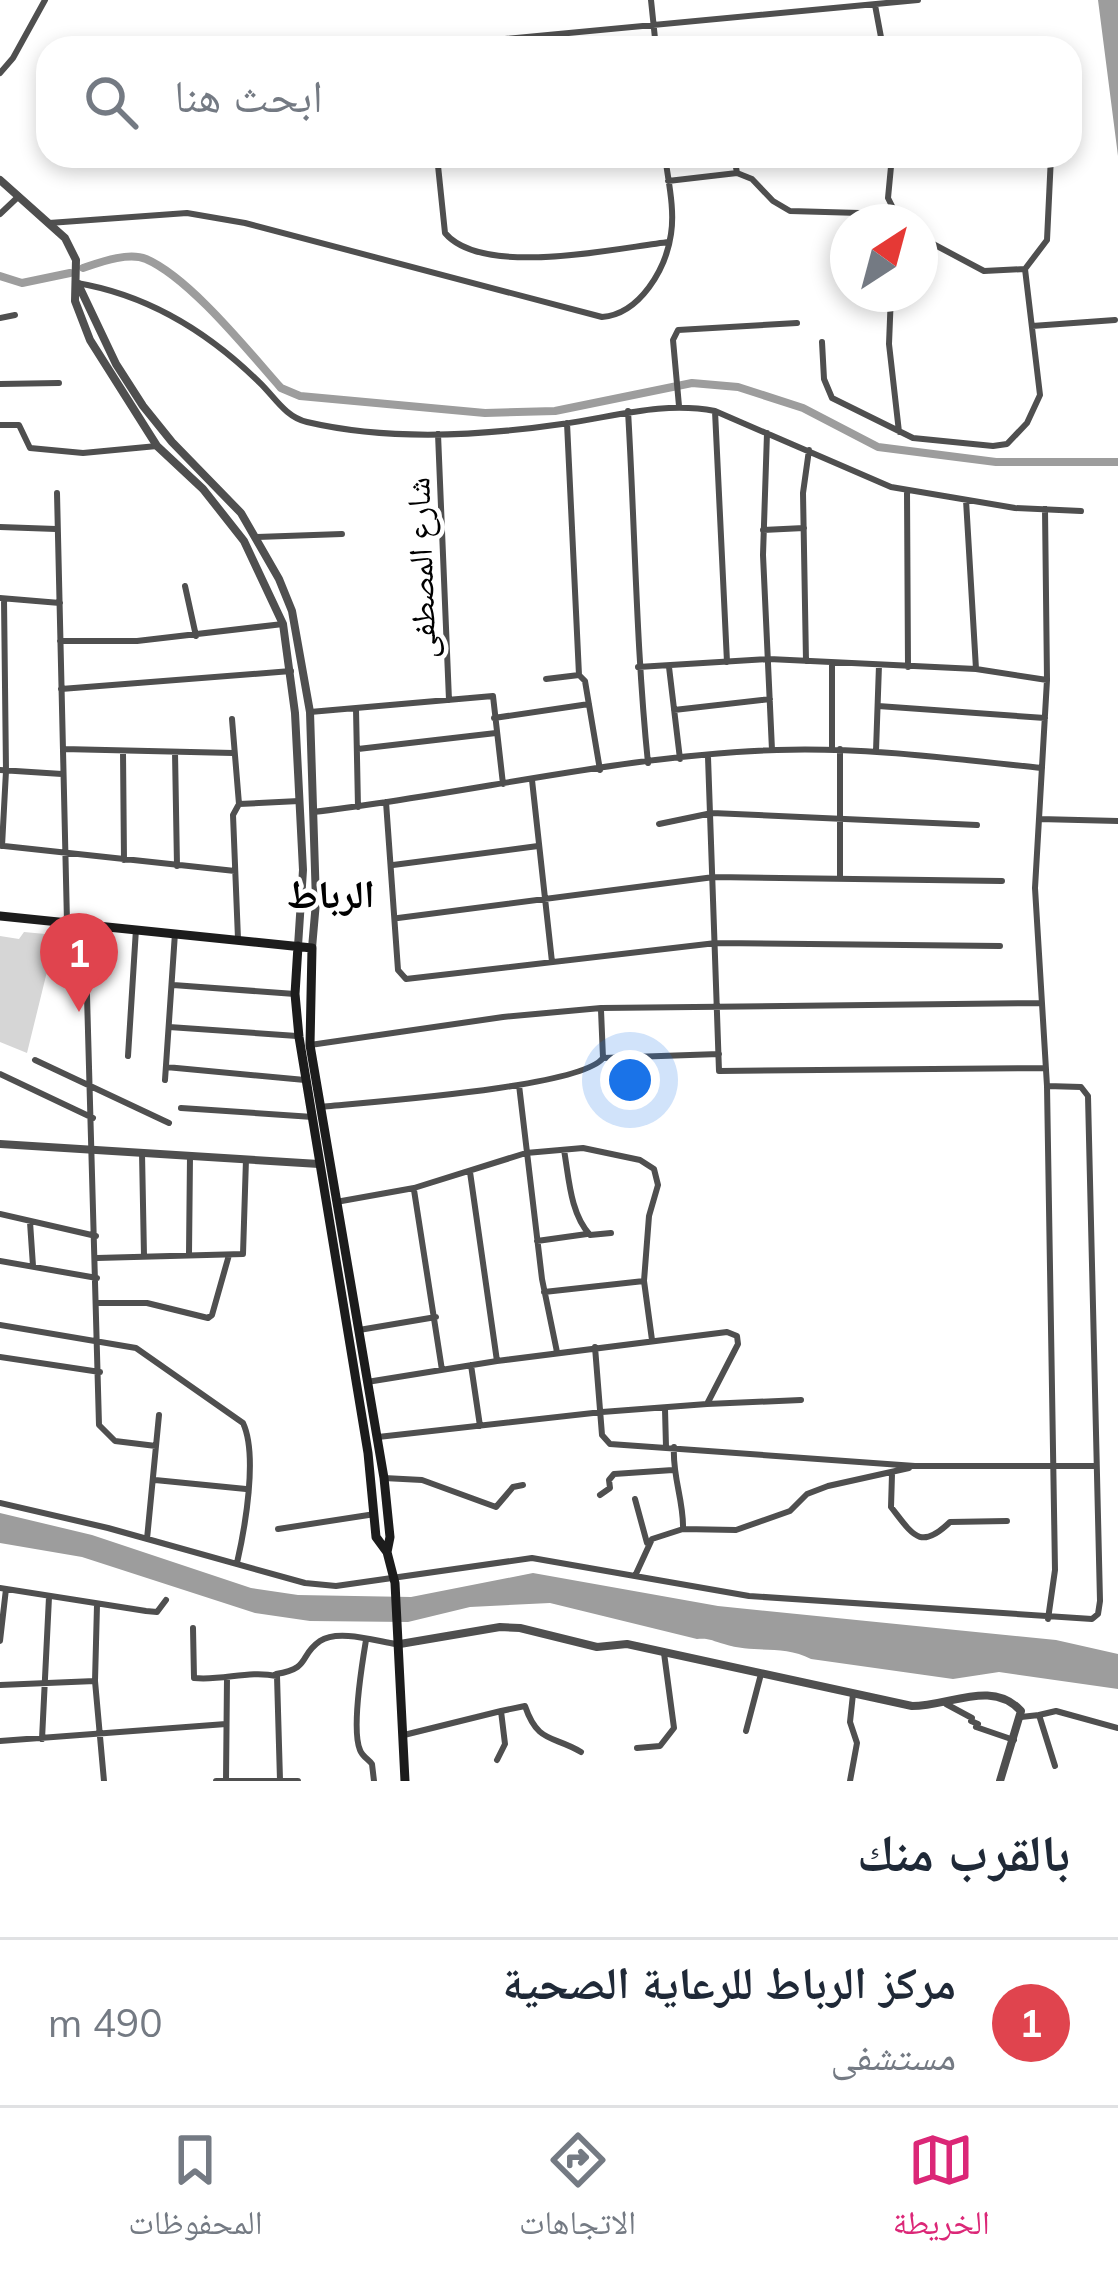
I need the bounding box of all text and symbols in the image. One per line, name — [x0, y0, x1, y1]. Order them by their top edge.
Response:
search box — [36, 36, 1082, 168]
text: ابحث هنا — [174, 67, 323, 123]
icon: search — [78, 69, 144, 135]
north arrow — [830, 204, 938, 312]
street label: شارع المصطفى — [396, 476, 445, 660]
district label: الرباط — [287, 869, 375, 918]
pin: 1 — [40, 913, 118, 1012]
your location — [600, 1050, 660, 1110]
text: بالقرب منك — [857, 1820, 1070, 1884]
text: مركز الرباط للرعاية الصحية — [502, 1954, 956, 2010]
text: 490 m — [48, 1998, 163, 2047]
text: 1 — [1019, 1998, 1043, 2047]
text: مستشفى — [831, 2031, 956, 2080]
tab: المحفوظات — [128, 2127, 263, 2255]
tab: الاتجاهات — [519, 2127, 636, 2255]
tab: الخريطة — [893, 2127, 990, 2255]

